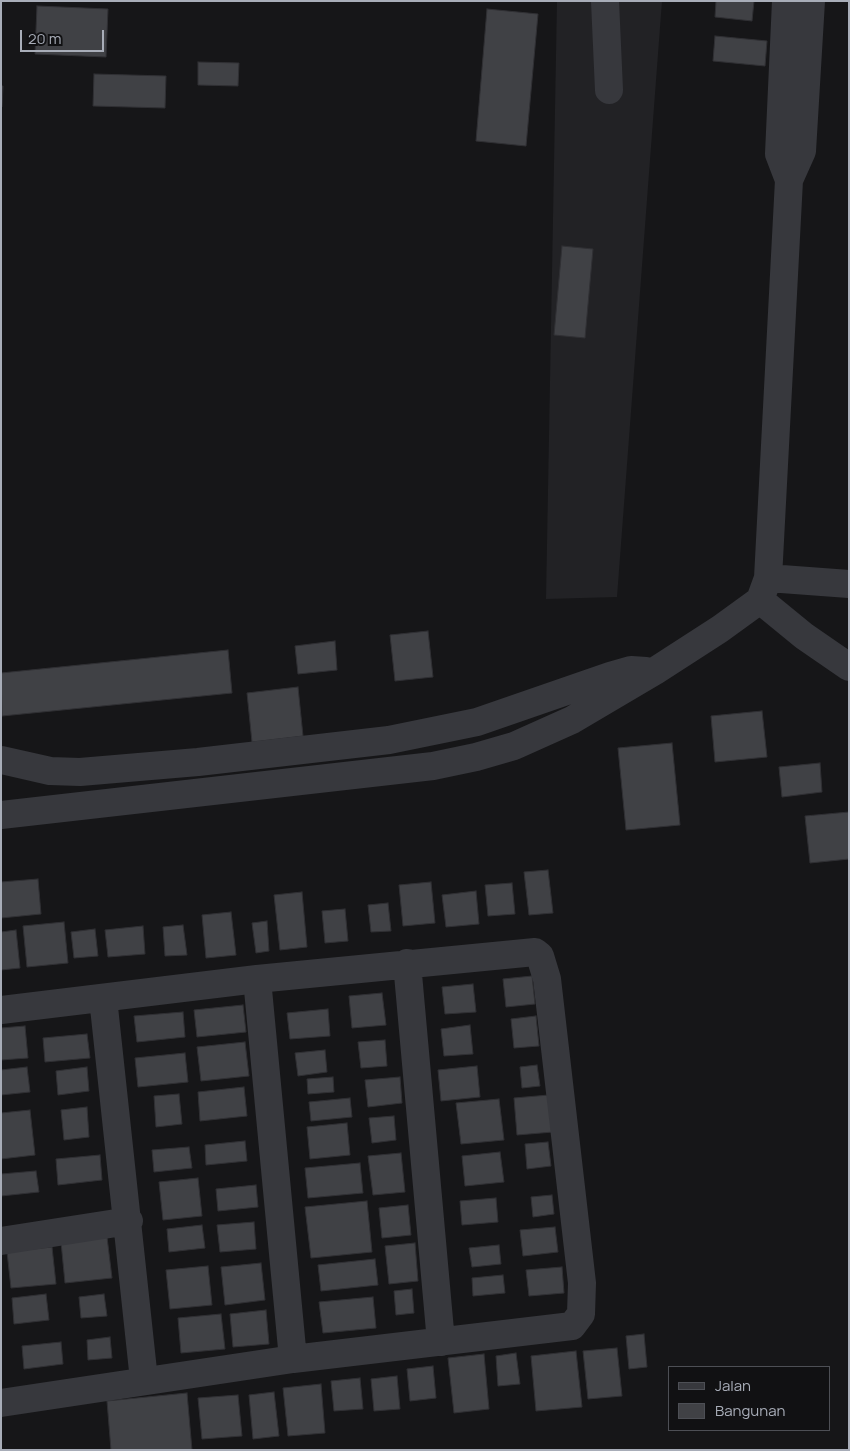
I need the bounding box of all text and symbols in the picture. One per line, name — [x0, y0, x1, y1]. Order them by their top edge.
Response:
scale bar — [22, 20, 106, 52]
text: 20 m — [28, 28, 61, 49]
legend — [668, 1366, 830, 1431]
text: Jalan — [715, 1375, 751, 1396]
text: Bangunan — [715, 1400, 785, 1421]

